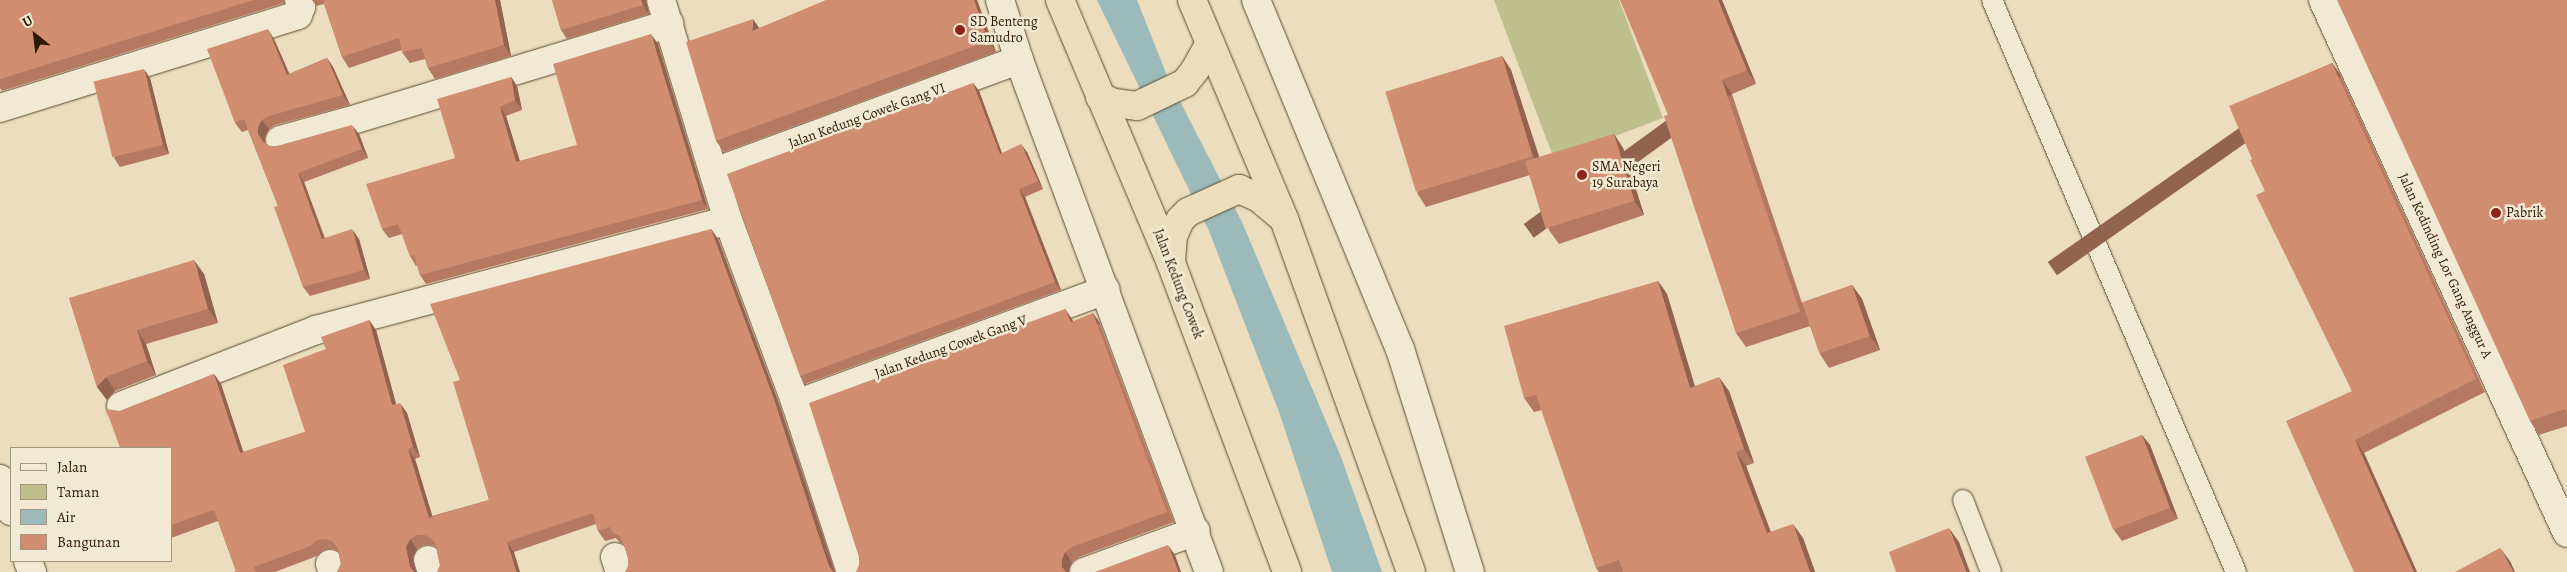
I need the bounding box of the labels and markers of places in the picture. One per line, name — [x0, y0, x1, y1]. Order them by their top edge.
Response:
place label: SD Benteng Samudro — [970, 14, 1038, 46]
marker: SD Benteng Samudro — [954, 24, 966, 36]
place label: SMA Negeri 19 Surabaya — [1592, 159, 1661, 192]
marker: SMA Negeri 19 Surabaya — [1576, 169, 1588, 181]
place label: Pabrik — [2506, 205, 2543, 221]
marker: Pabrik — [2490, 207, 2502, 219]

